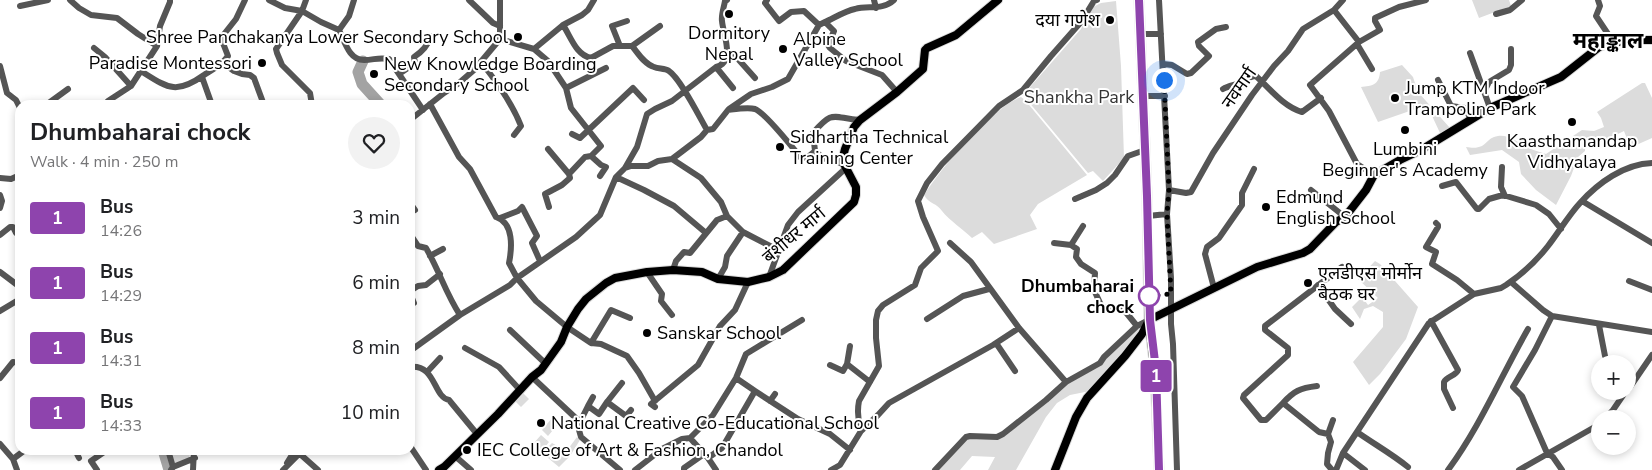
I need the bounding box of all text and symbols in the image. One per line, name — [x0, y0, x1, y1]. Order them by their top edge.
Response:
marker: Dormitory Nepal — [723, 8, 735, 20]
place label: दया गणेश — [1035, 8, 1101, 32]
marker: दया गणेश — [1104, 14, 1116, 26]
place label: Dormitory Nepal — [688, 21, 771, 66]
place label: Shree Panchakanya Lower Secondary School — [146, 25, 509, 49]
district label: महाङ्काल — [1573, 26, 1644, 56]
place label: Alpine Valley School — [792, 27, 903, 72]
marker: Shree Panchakanya Lower Secondary School — [512, 31, 524, 43]
marker: Alpine Valley School — [777, 43, 789, 55]
place label: Paradise Montessori — [89, 51, 252, 75]
place label: New Knowledge Boarding Secondary School — [384, 52, 597, 97]
marker: Paradise Montessori — [256, 57, 268, 69]
street label: नवमार्ग — [1216, 62, 1262, 114]
marker: New Knowledge Boarding Secondary School — [368, 68, 380, 80]
your location — [1152, 68, 1177, 93]
place label: Jump KTM Indoor Trampoline Park — [1404, 76, 1545, 121]
park label: Shankha Park — [1024, 85, 1135, 109]
marker: Jump KTM Indoor Trampoline Park — [1389, 92, 1401, 104]
text: Dhumbaharai chock — [30, 116, 250, 148]
marker: Kaasthamandap Vidhyalaya — [1566, 116, 1578, 128]
button: heart — [348, 117, 400, 169]
marker: Lumbini Beginner's Academy — [1399, 124, 1411, 136]
place label: Sidhartha Technical Training Center — [790, 125, 949, 170]
place label: Kaasthamandap Vidhyalaya — [1507, 129, 1637, 174]
place label: Lumbini Beginner's Academy — [1322, 137, 1489, 182]
marker: Sidhartha Technical Training Center — [774, 141, 786, 153]
text: Walk · 4 min · 250 m — [30, 151, 178, 173]
place label: Edmund English School — [1276, 185, 1396, 230]
text: Bus — [100, 194, 133, 220]
street label: बंशीधर मार्ग — [757, 201, 832, 269]
marker: Edmund English School — [1260, 201, 1272, 213]
text: 3 min — [352, 205, 400, 231]
text: 1 — [52, 206, 63, 230]
text: 14:26 — [100, 220, 142, 242]
text: Bus — [100, 259, 133, 285]
place label: एलडीएस मोर्मोन बैठक घर — [1318, 261, 1423, 306]
text: 6 min — [352, 270, 400, 296]
text: 1 — [52, 271, 63, 295]
place label: Dhumbaharai chock — [1021, 274, 1134, 319]
marker: एलडीएस मोर्मोन बैठक घर — [1302, 277, 1314, 289]
text: 14:29 — [100, 285, 142, 307]
marker: Dhumbaharai chock — [1138, 285, 1160, 307]
place label: Sanskar School — [657, 321, 782, 345]
text: Bus — [100, 324, 133, 350]
marker: Sanskar School — [641, 327, 653, 339]
text: 8 min — [352, 335, 400, 361]
text: 1 — [52, 336, 63, 360]
text: 14:31 — [100, 350, 142, 372]
map controls — [1591, 355, 1636, 455]
button: + — [1591, 355, 1636, 400]
line badge: 1 — [1140, 360, 1172, 392]
text: 1 — [1151, 364, 1161, 388]
text: Bus — [100, 389, 133, 415]
text: 10 min — [341, 400, 400, 426]
text: 1 — [52, 401, 63, 425]
button: − — [1591, 410, 1636, 455]
place label: National Creative Co-Educational School — [551, 411, 879, 435]
text: 14:33 — [100, 415, 142, 437]
marker: National Creative Co-Educational School — [535, 417, 547, 429]
place label: IEC College of Art & Fashion, Chandol — [477, 438, 783, 462]
marker: IEC College of Art & Fashion, Chandol — [461, 444, 473, 456]

